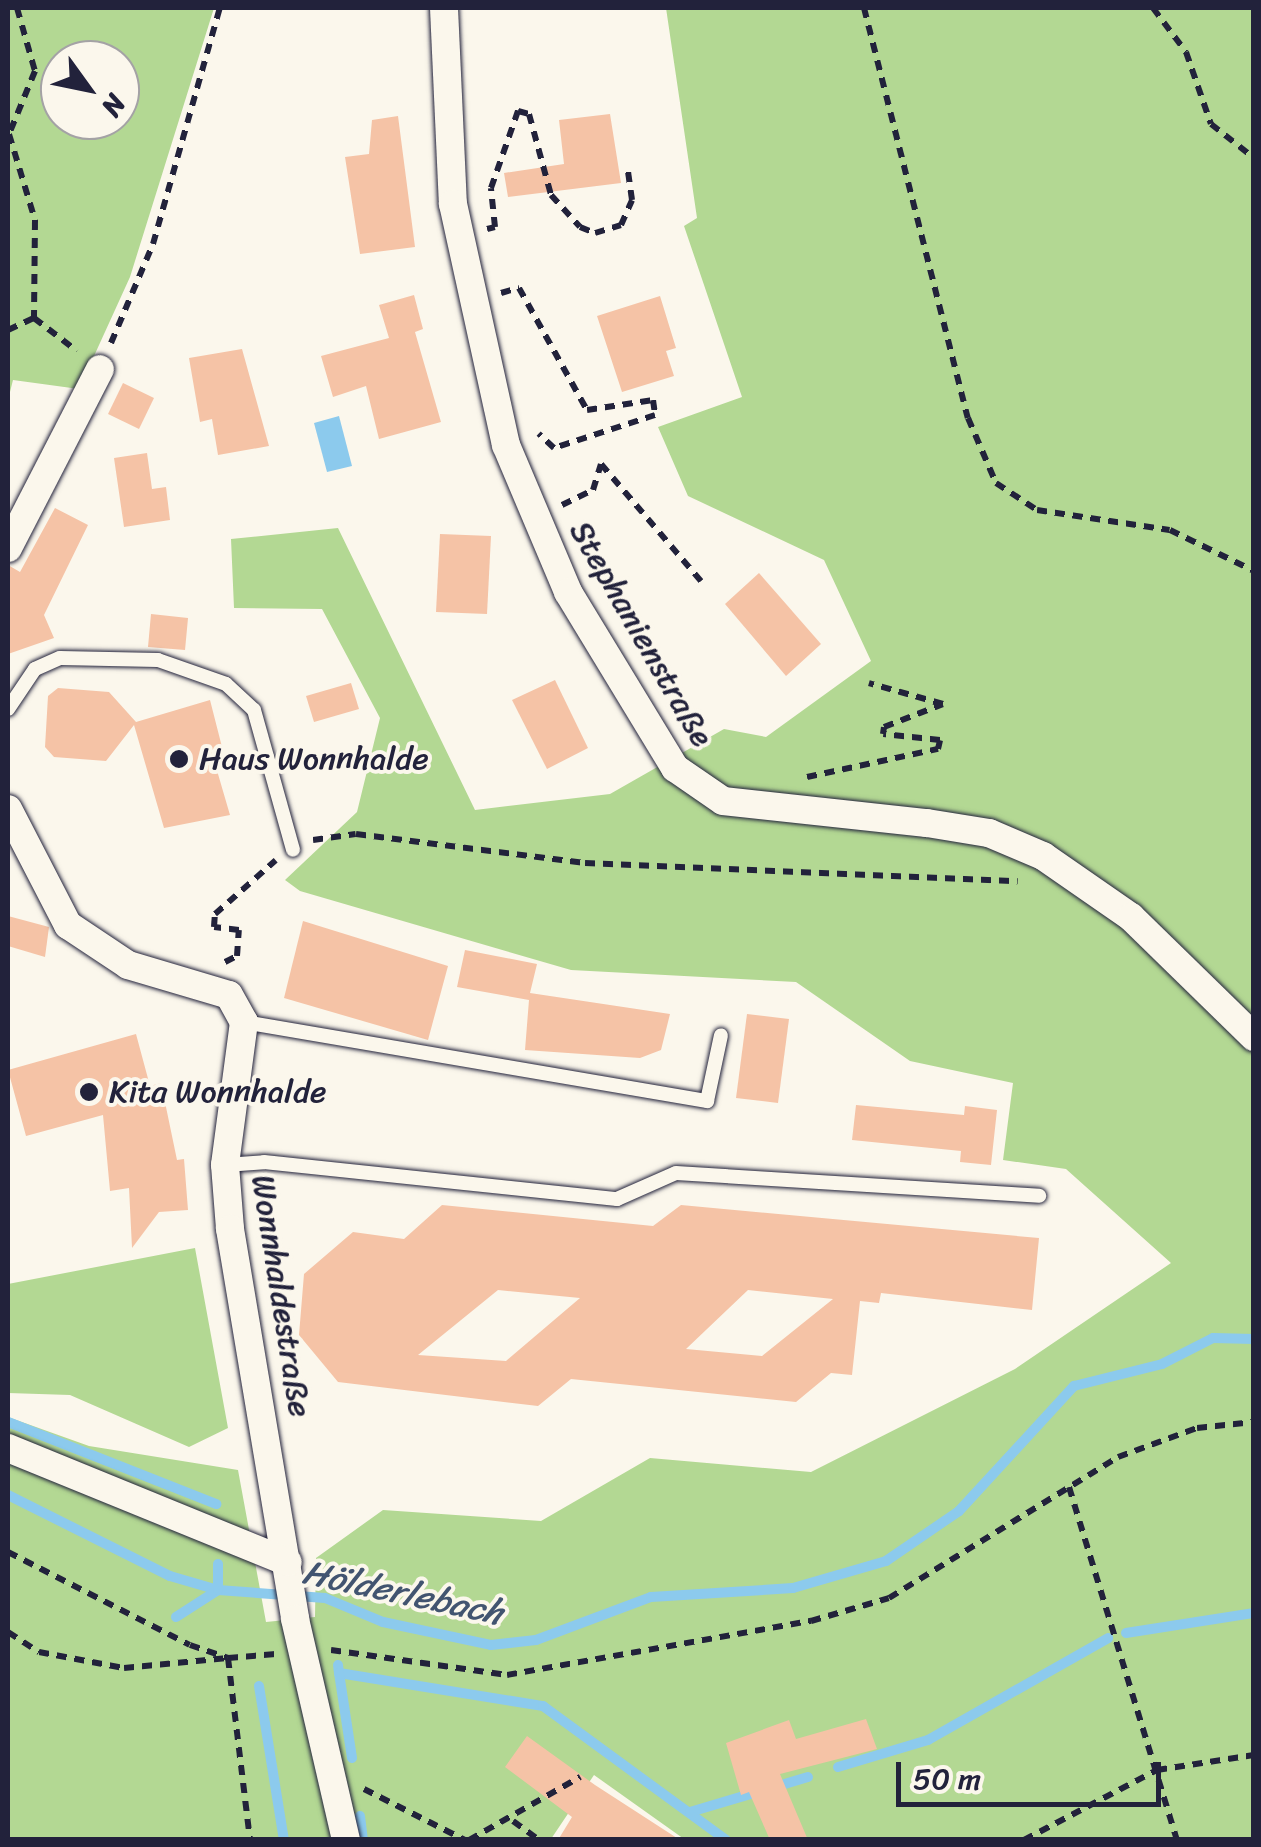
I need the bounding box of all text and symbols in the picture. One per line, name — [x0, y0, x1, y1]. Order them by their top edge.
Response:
north arrow — [40, 40, 140, 140]
text: N — [88, 84, 140, 127]
street label: Stephanienstraße — [561, 514, 721, 754]
place label: Haus Wonnhalde — [199, 740, 428, 778]
marker: Haus Wonnhalde — [168, 748, 190, 770]
place label: Kita Wonnhalde — [109, 1073, 325, 1111]
marker: Kita Wonnhalde — [78, 1081, 100, 1103]
street label: Wonnhaldestraße — [243, 1172, 319, 1420]
water label: Hölderlebach — [299, 1550, 507, 1634]
scale bar — [901, 1742, 1166, 1804]
text: 50 m — [913, 1752, 981, 1806]

